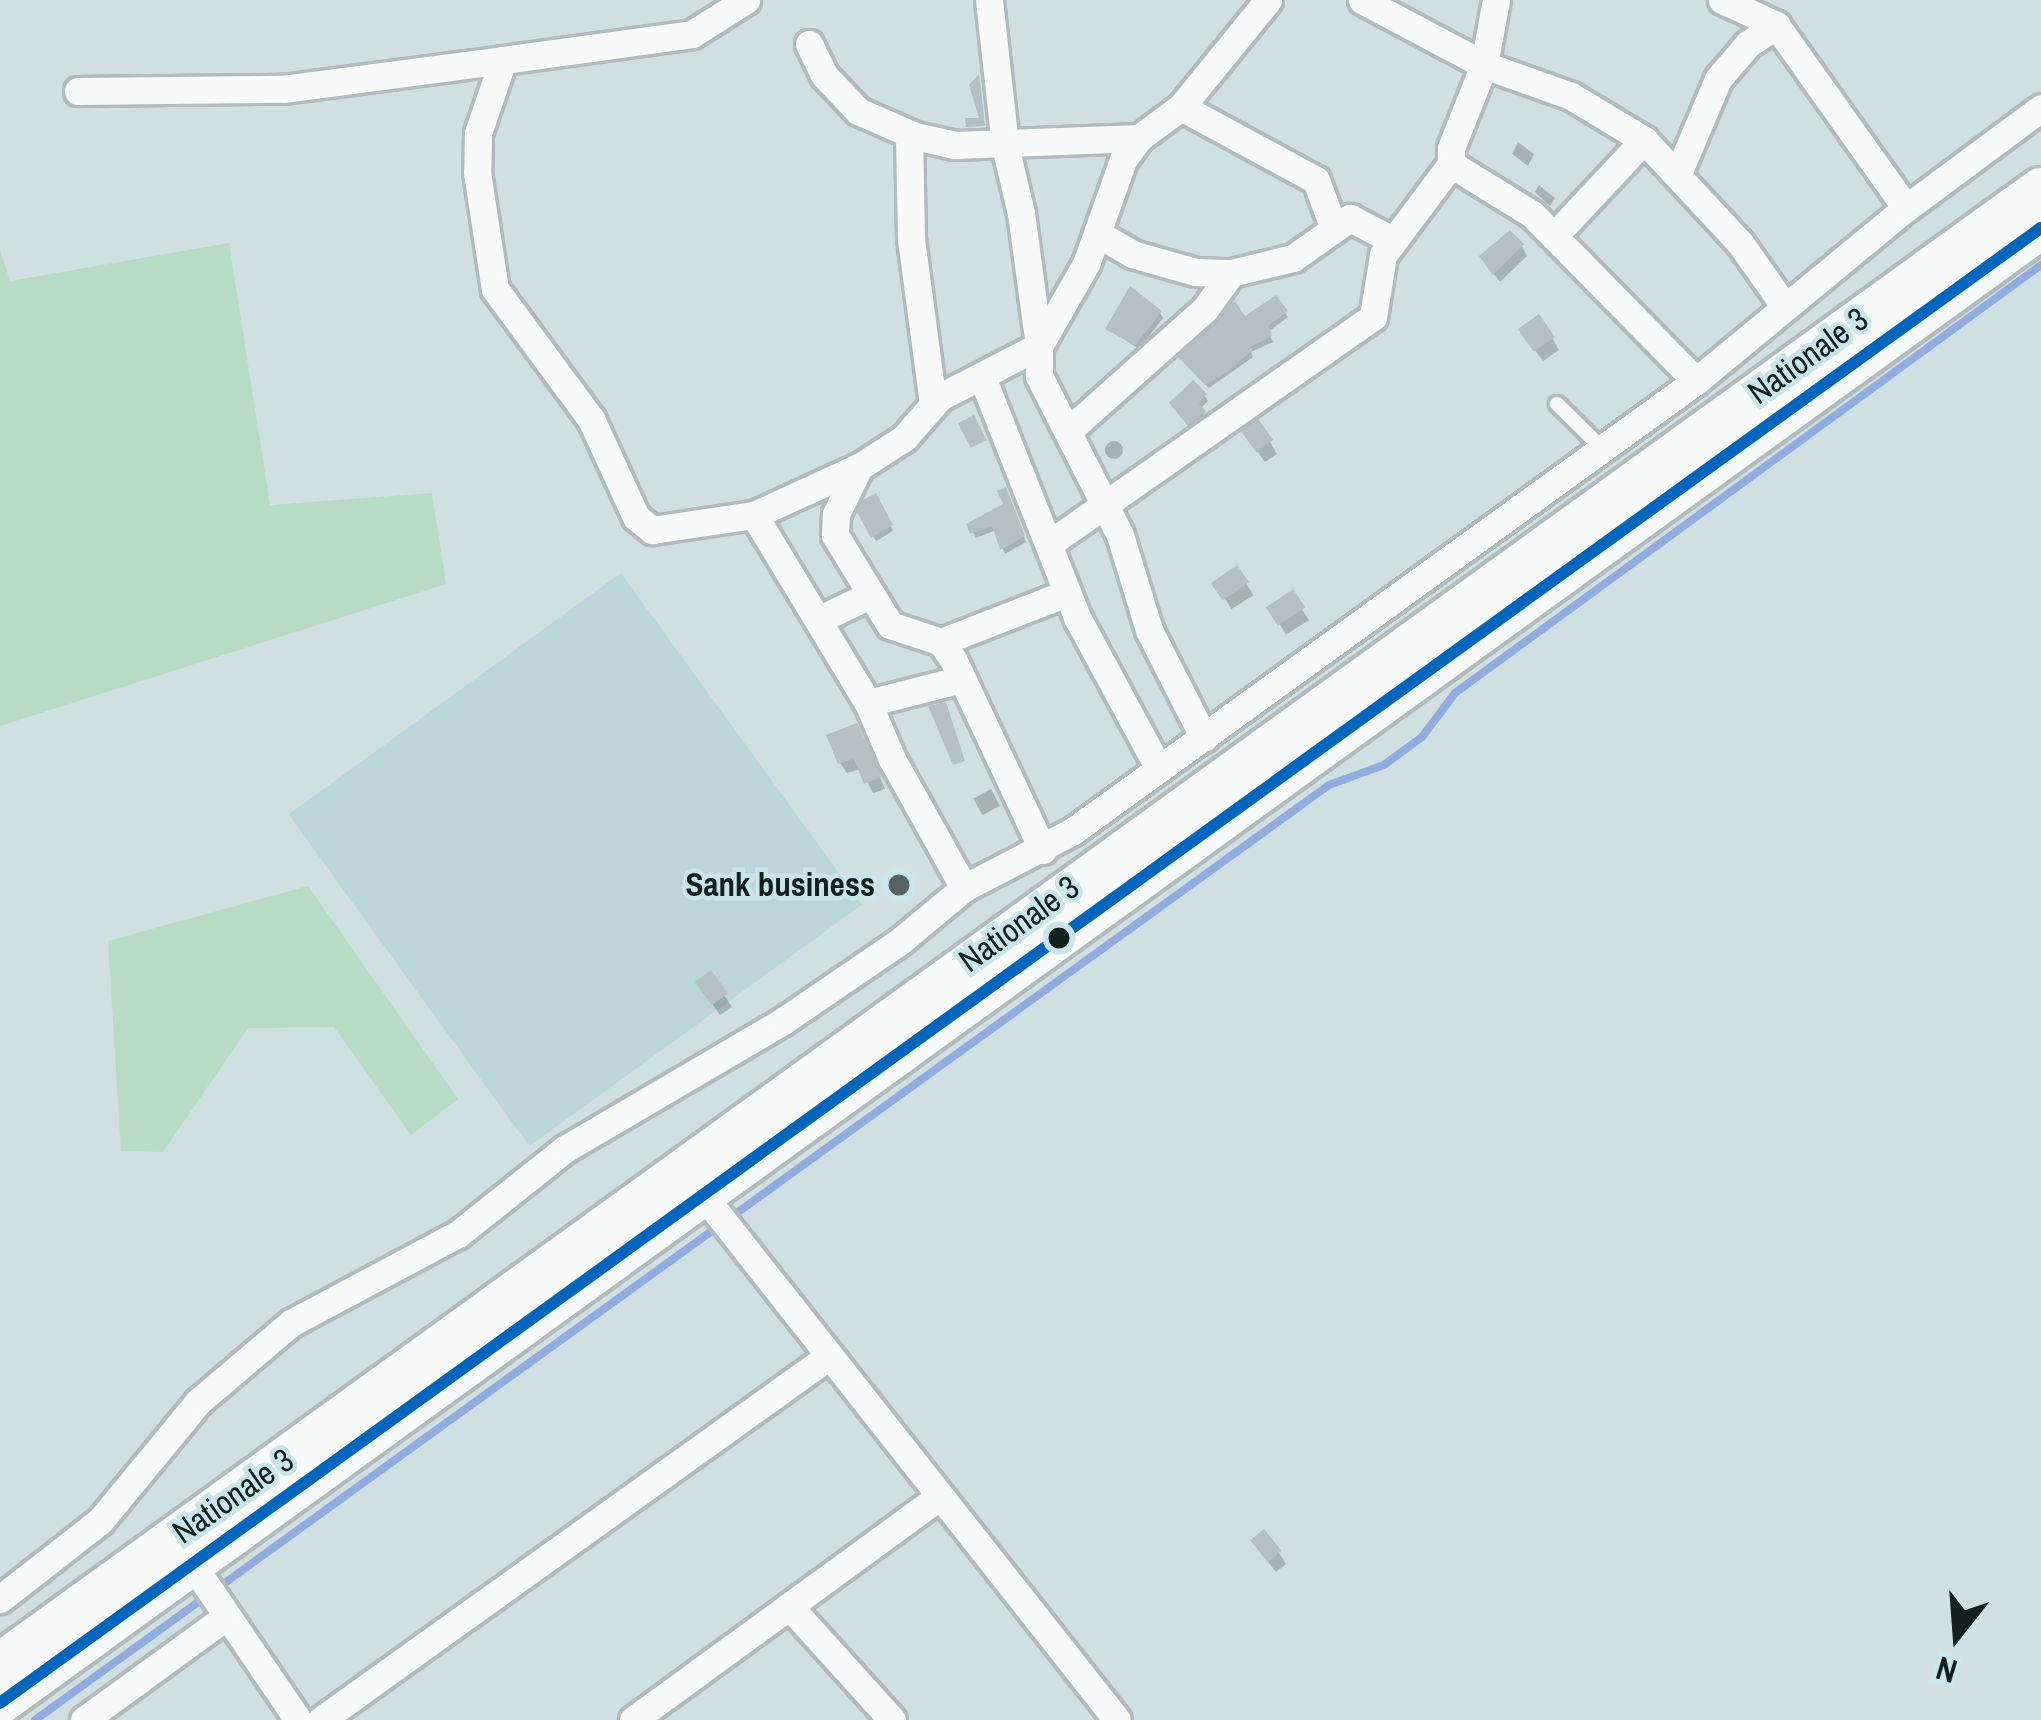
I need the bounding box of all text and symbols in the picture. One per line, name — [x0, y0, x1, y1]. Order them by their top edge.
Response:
street label: Nationale 3 — [1740, 299, 1876, 413]
place label: Sank business — [685, 865, 875, 905]
street label: Nationale 3 — [951, 867, 1087, 981]
marker: Sank business — [886, 872, 912, 898]
unlabelled marker — [1048, 927, 1070, 949]
street label: Nationale 3 — [165, 1440, 301, 1552]
north arrow — [1897, 1576, 2017, 1696]
text: N — [1931, 1647, 1962, 1694]

